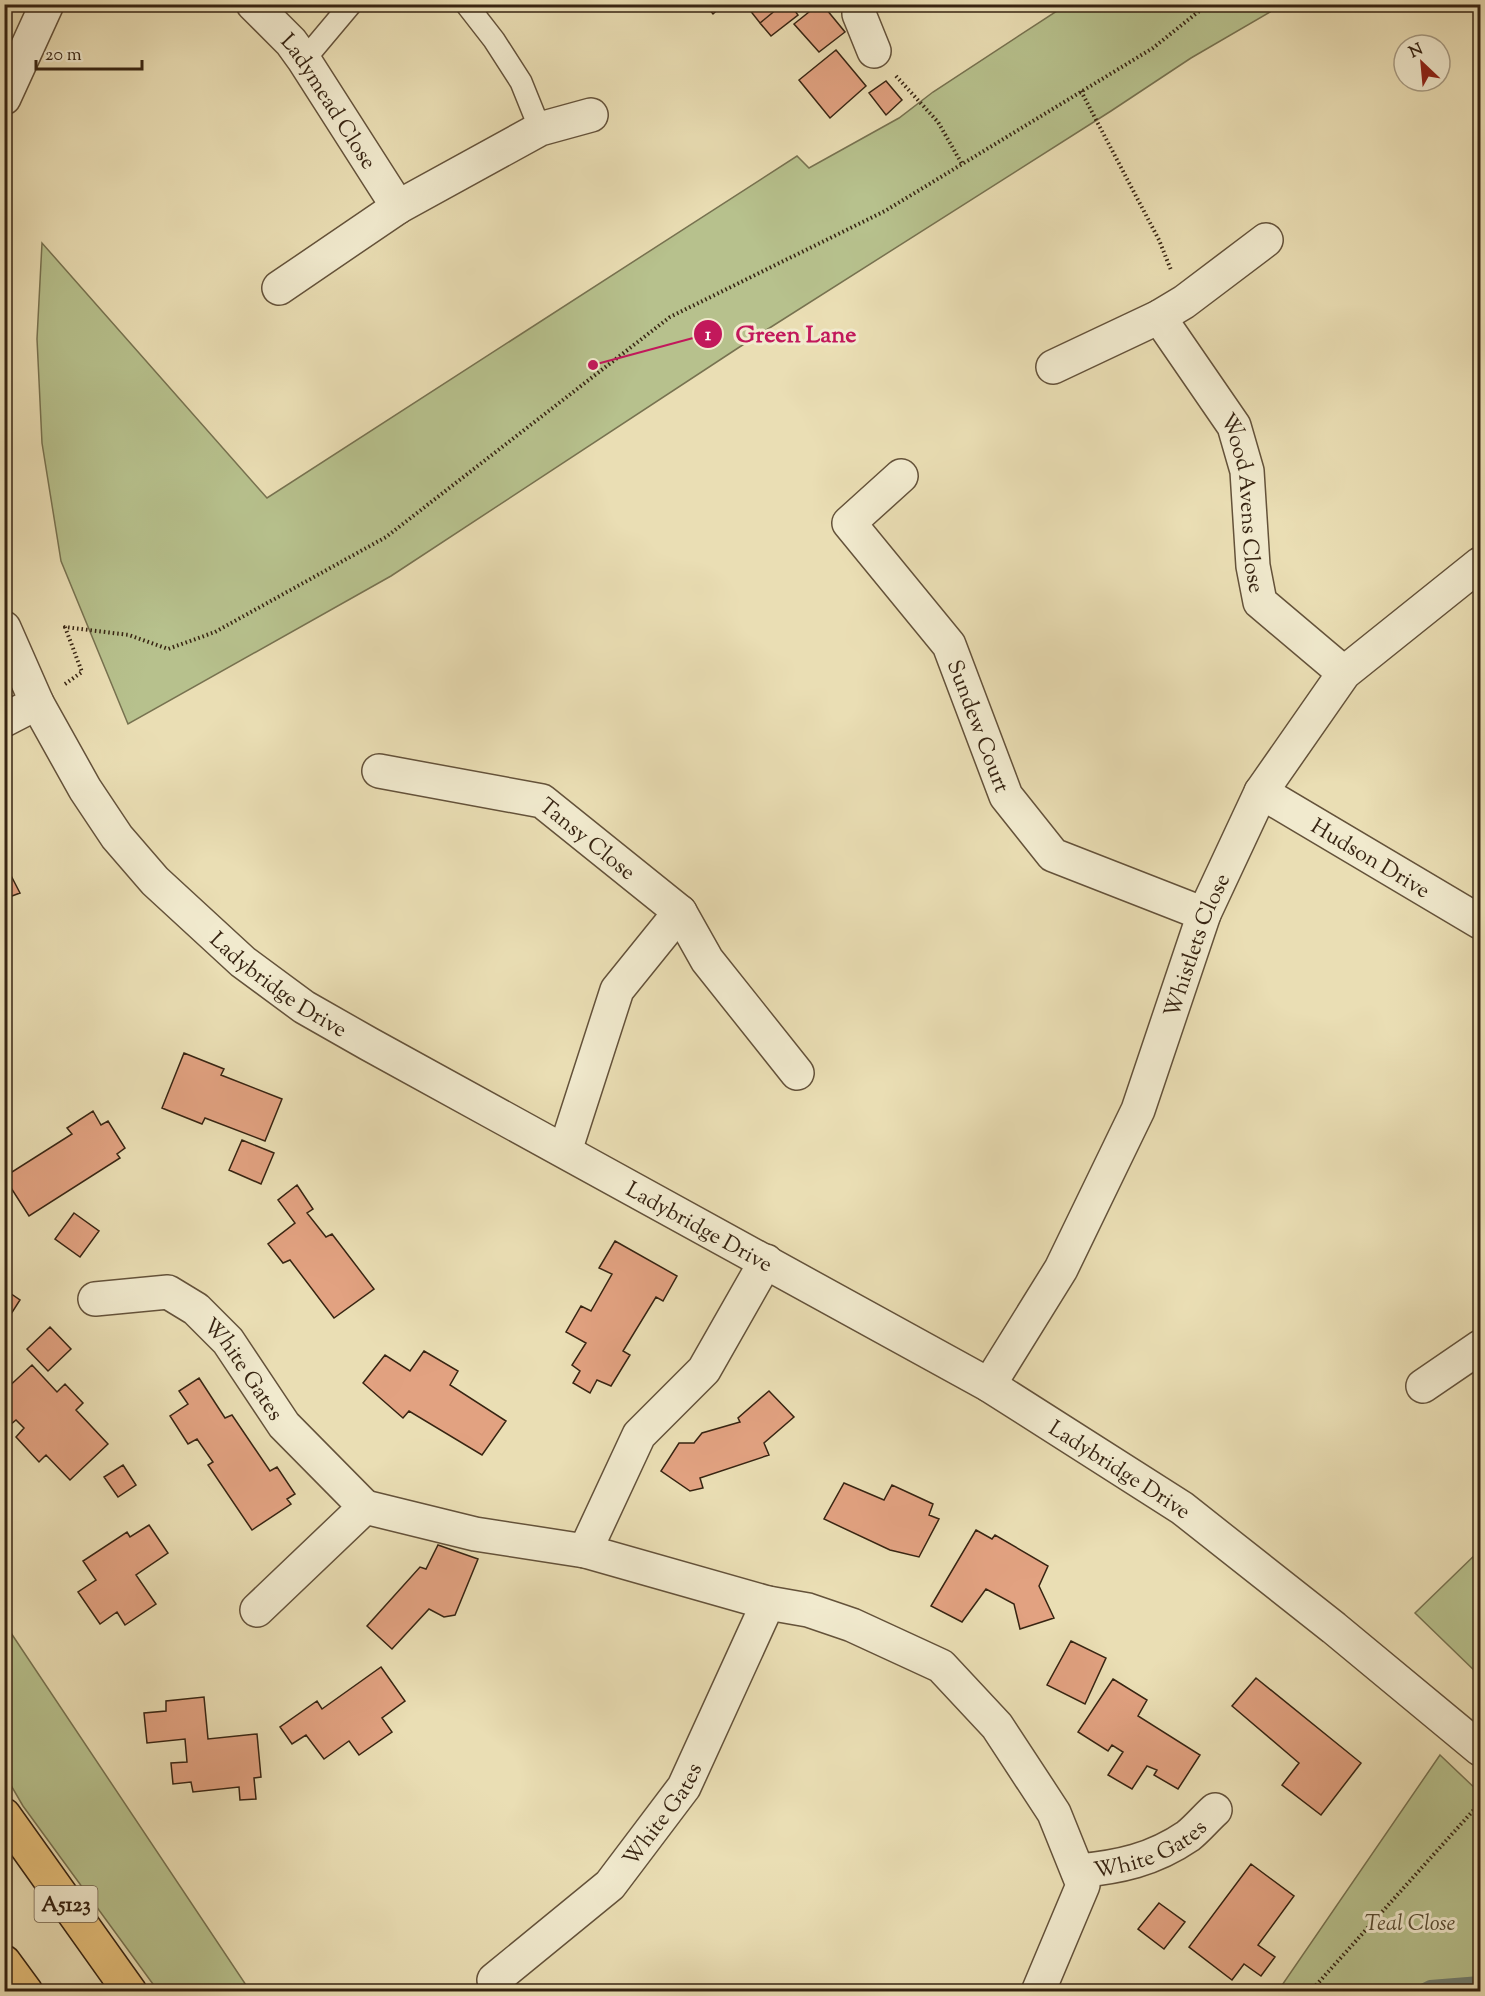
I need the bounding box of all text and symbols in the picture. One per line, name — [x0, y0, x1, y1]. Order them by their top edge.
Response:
street label: Ladymead Close — [272, 27, 383, 177]
scale bar — [36, 33, 142, 71]
north arrow — [1392, 33, 1452, 93]
text: N — [1406, 39, 1428, 65]
text: 20 m — [45, 43, 82, 69]
callout: Green Lane — [693, 313, 868, 355]
text: Green Lane — [736, 319, 856, 353]
text: 1 — [705, 323, 712, 349]
street label: Wood Avens Close — [1211, 408, 1271, 596]
street label: Sundew Court — [937, 656, 1016, 798]
street label: Tansy Close — [531, 792, 641, 889]
street label: Hudson Drive — [1304, 812, 1435, 908]
street label: Whistlets Close — [1157, 869, 1240, 1022]
street label: Ladybridge Drive — [201, 926, 352, 1047]
street label: Ladybridge Drive — [619, 1175, 778, 1282]
street label: White Gates — [194, 1312, 290, 1428]
street label: Ladybridge Drive — [1041, 1414, 1197, 1528]
street label: White Gates — [616, 1758, 712, 1874]
street label: White Gates — [1092, 1814, 1216, 1888]
road number: A5123 — [34, 1886, 98, 1922]
park label: Teal Close — [1365, 1909, 1455, 1941]

